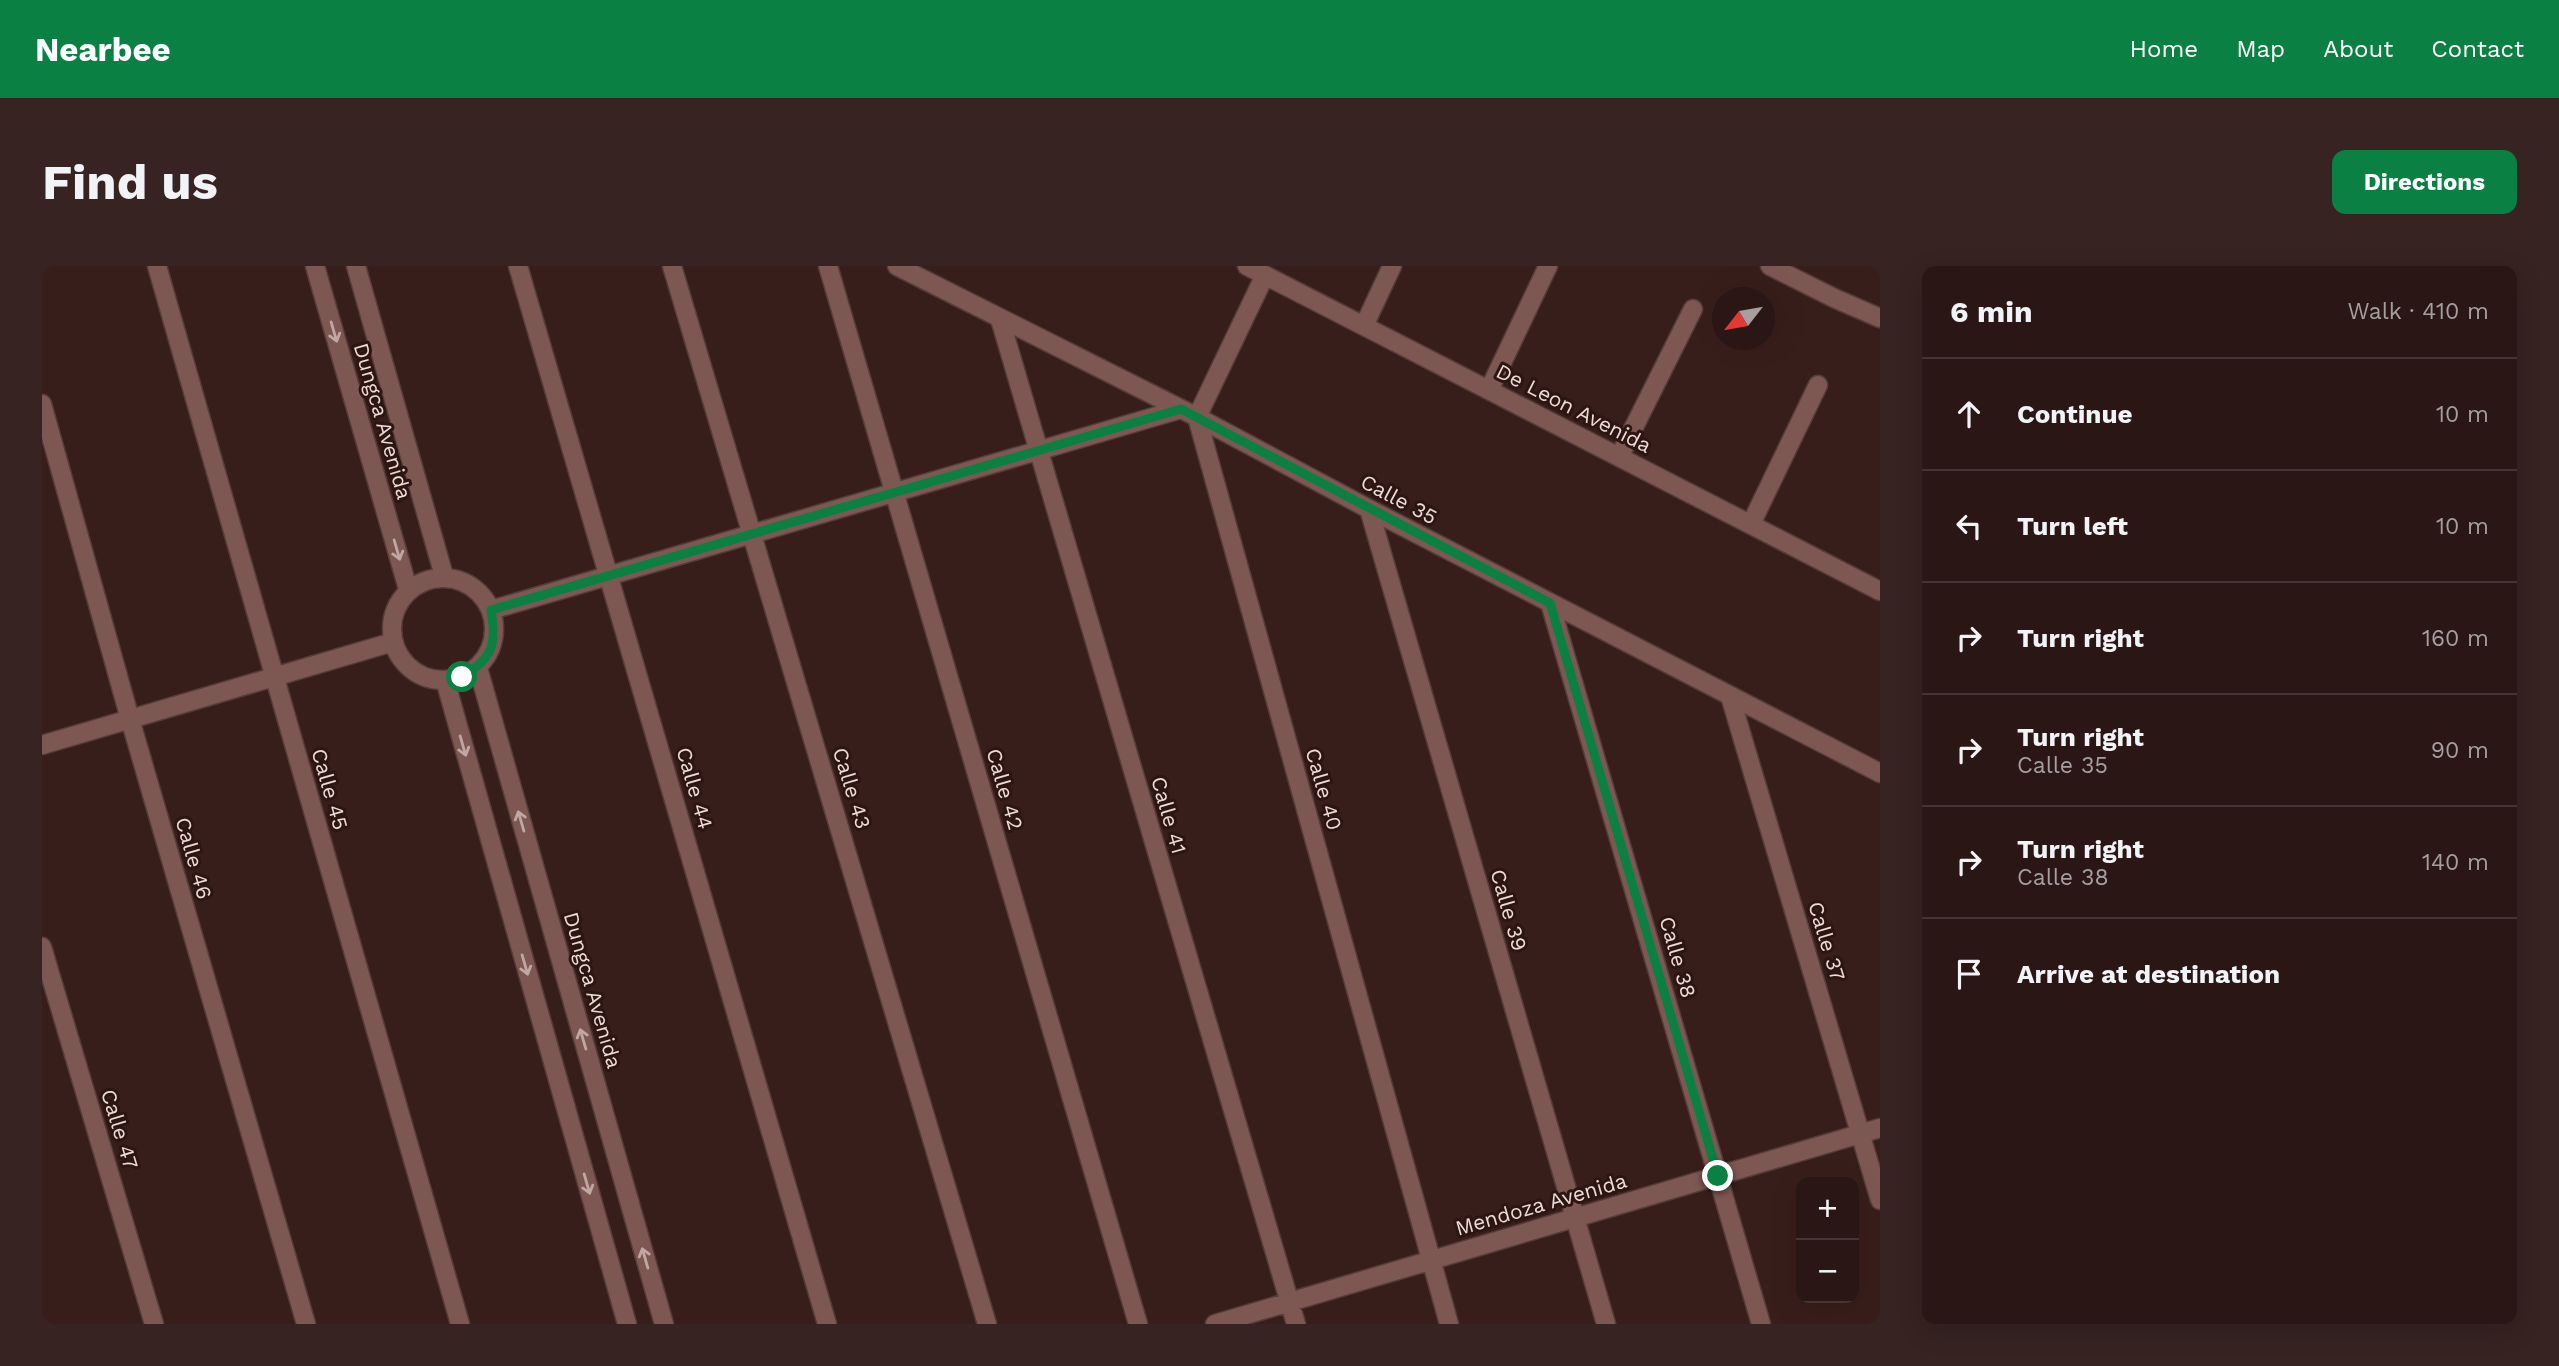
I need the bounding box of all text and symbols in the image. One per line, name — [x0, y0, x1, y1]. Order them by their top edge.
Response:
text: Nearbee — [35, 30, 171, 69]
text: Home — [2130, 35, 2198, 63]
text: Map — [2236, 35, 2285, 63]
text: About — [2323, 35, 2393, 63]
text: Contact — [2431, 35, 2524, 63]
button: Directions — [2332, 150, 2517, 214]
text: Find us — [42, 153, 218, 211]
north arrow — [1712, 287, 1775, 350]
text: 6 min — [1950, 294, 2033, 329]
text: Walk · 410 m — [2348, 298, 2489, 325]
one-way arrow — [328, 320, 341, 342]
street label: Dungca Avenida — [349, 340, 417, 502]
street label: De Leon Avenida — [1492, 358, 1656, 458]
icon: ahead — [1950, 395, 1988, 433]
text: Continue — [2017, 399, 2133, 429]
text: 10 m — [2436, 401, 2489, 428]
street label: Calle 35 — [1357, 469, 1441, 529]
icon: left — [1950, 507, 1988, 545]
text: Turn left — [2017, 511, 2128, 541]
text: 10 m — [2436, 513, 2489, 540]
one-way arrow — [391, 538, 404, 561]
icon: right — [1950, 619, 1988, 657]
text: Turn right — [2017, 623, 2144, 653]
text: 160 m — [2422, 625, 2489, 652]
route start — [446, 661, 477, 692]
text: Turn right — [2017, 722, 2144, 752]
icon: right — [1950, 731, 1988, 769]
one-way arrow — [458, 735, 471, 757]
text: 90 m — [2431, 737, 2489, 764]
street label: Calle 44 — [671, 744, 719, 832]
street label: Calle 43 — [828, 744, 876, 832]
street label: Calle 45 — [306, 745, 354, 833]
street label: Calle 42 — [981, 745, 1029, 833]
street label: Calle 40 — [1300, 745, 1348, 833]
text: Calle 35 — [2017, 752, 2108, 779]
street label: Calle 41 — [1146, 774, 1192, 856]
one-way arrow — [514, 810, 527, 832]
street label: Calle 46 — [170, 814, 218, 902]
text: Turn right — [2017, 834, 2144, 864]
icon: right — [1950, 843, 1988, 881]
text: 140 m — [2422, 849, 2489, 876]
text: Calle 38 — [2017, 864, 2109, 891]
street label: Calle 39 — [1485, 866, 1533, 954]
street label: Calle 37 — [1803, 898, 1851, 984]
street label: Dungca Avenida — [559, 909, 627, 1071]
street label: Calle 38 — [1654, 913, 1702, 1001]
one-way arrow — [520, 953, 533, 975]
icon: arrive — [1950, 955, 1988, 993]
text: Arrive at destination — [2017, 959, 2280, 989]
one-way arrow — [576, 1029, 589, 1051]
street label: Calle 47 — [96, 1086, 144, 1172]
route end — [1702, 1160, 1733, 1191]
street label: Mendoza Avenida — [1452, 1168, 1630, 1240]
one-way arrow — [582, 1172, 595, 1194]
map controls — [1796, 1177, 1859, 1303]
button: + — [1796, 1177, 1859, 1240]
button: − — [1796, 1240, 1859, 1303]
one-way arrow — [638, 1248, 651, 1270]

